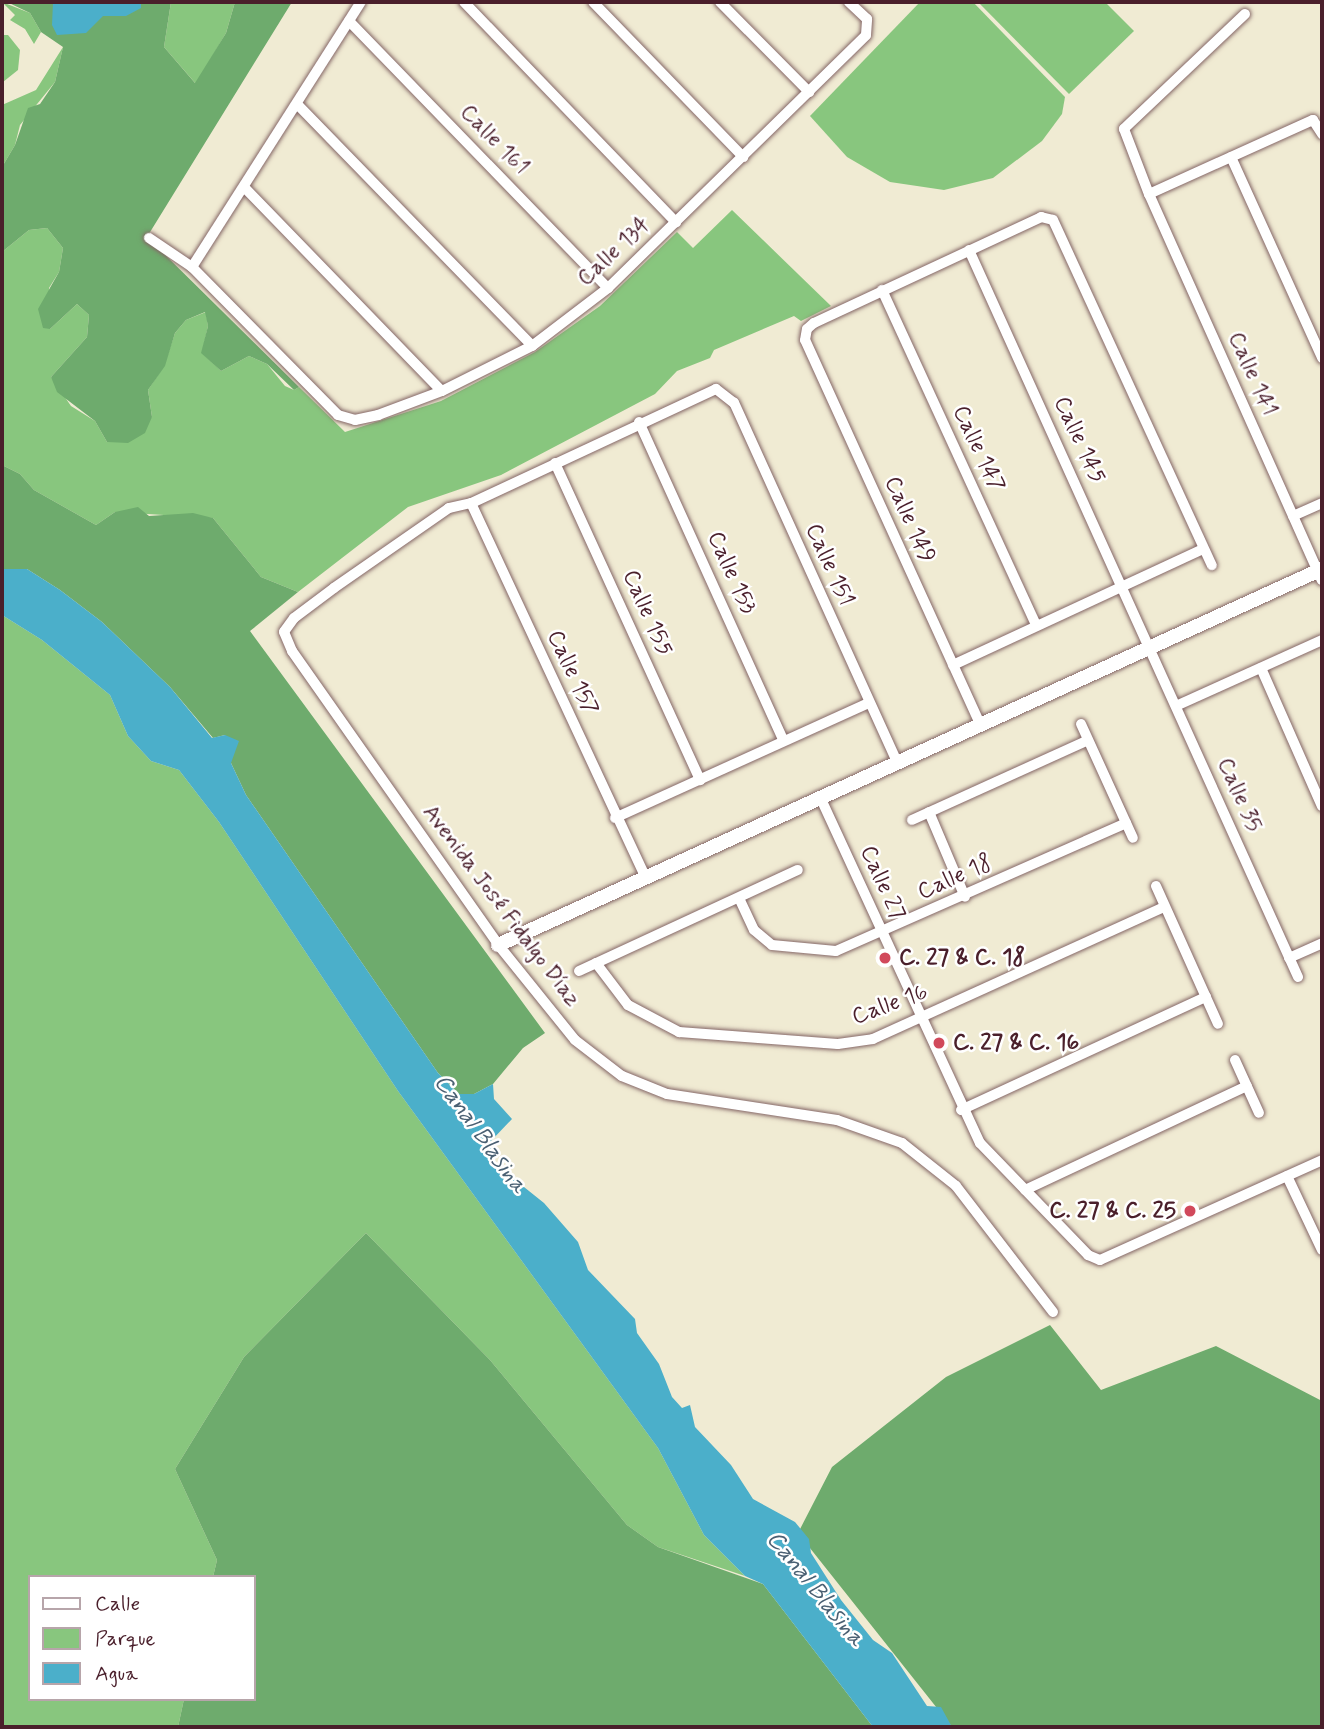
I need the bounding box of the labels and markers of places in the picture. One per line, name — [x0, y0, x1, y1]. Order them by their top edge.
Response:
place label: C. 27 & C. 18 — [899, 944, 1025, 972]
marker: C. 27 & C. 18 — [877, 950, 893, 966]
place label: C. 27 & C. 16 — [953, 1029, 1079, 1057]
marker: C. 27 & C. 16 — [931, 1035, 947, 1051]
place label: C. 27 & C. 25 — [1049, 1197, 1176, 1225]
marker: C. 27 & C. 25 — [1182, 1203, 1198, 1219]

